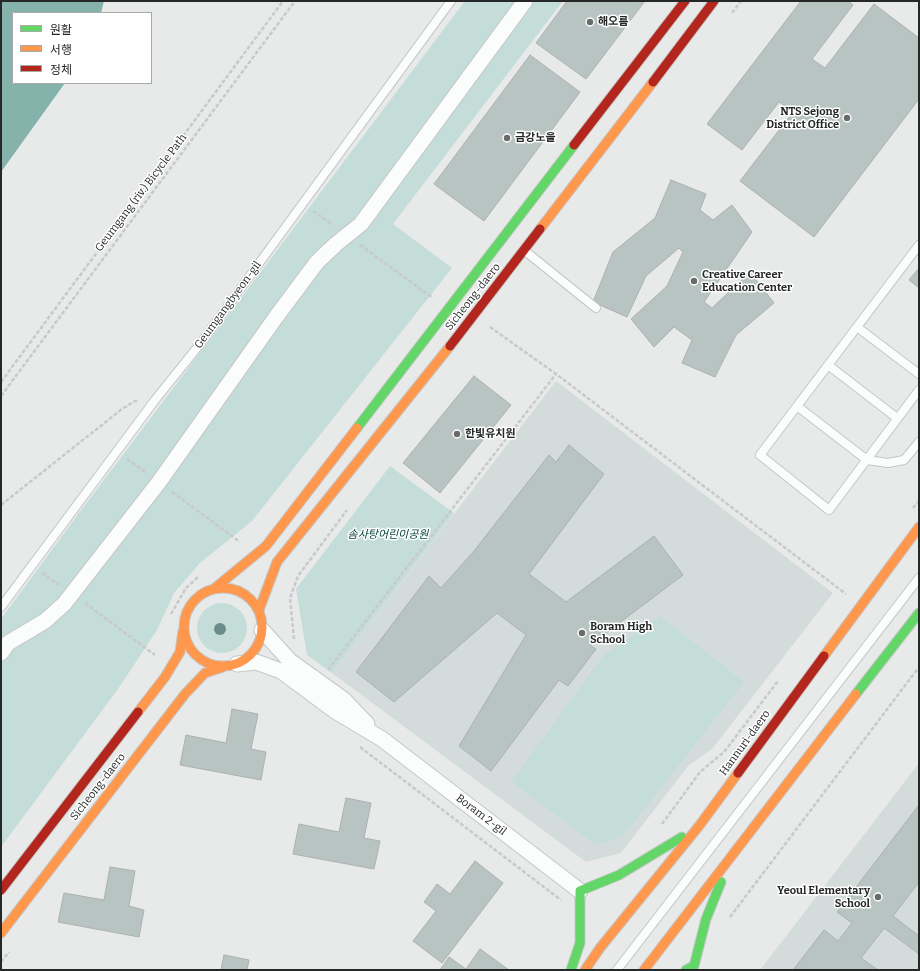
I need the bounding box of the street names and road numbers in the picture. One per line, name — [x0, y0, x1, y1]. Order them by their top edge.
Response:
street label: Geumgang (riv.) Bicycle Path — [92, 132, 190, 254]
street label: Geumgangbyeon-gil — [192, 259, 264, 351]
street label: Sicheong-daero — [443, 261, 503, 333]
street label: Hannuri-daero — [717, 708, 773, 778]
street label: Sicheong-daero — [68, 751, 128, 823]
street label: Boram 2-gil — [453, 792, 509, 838]

